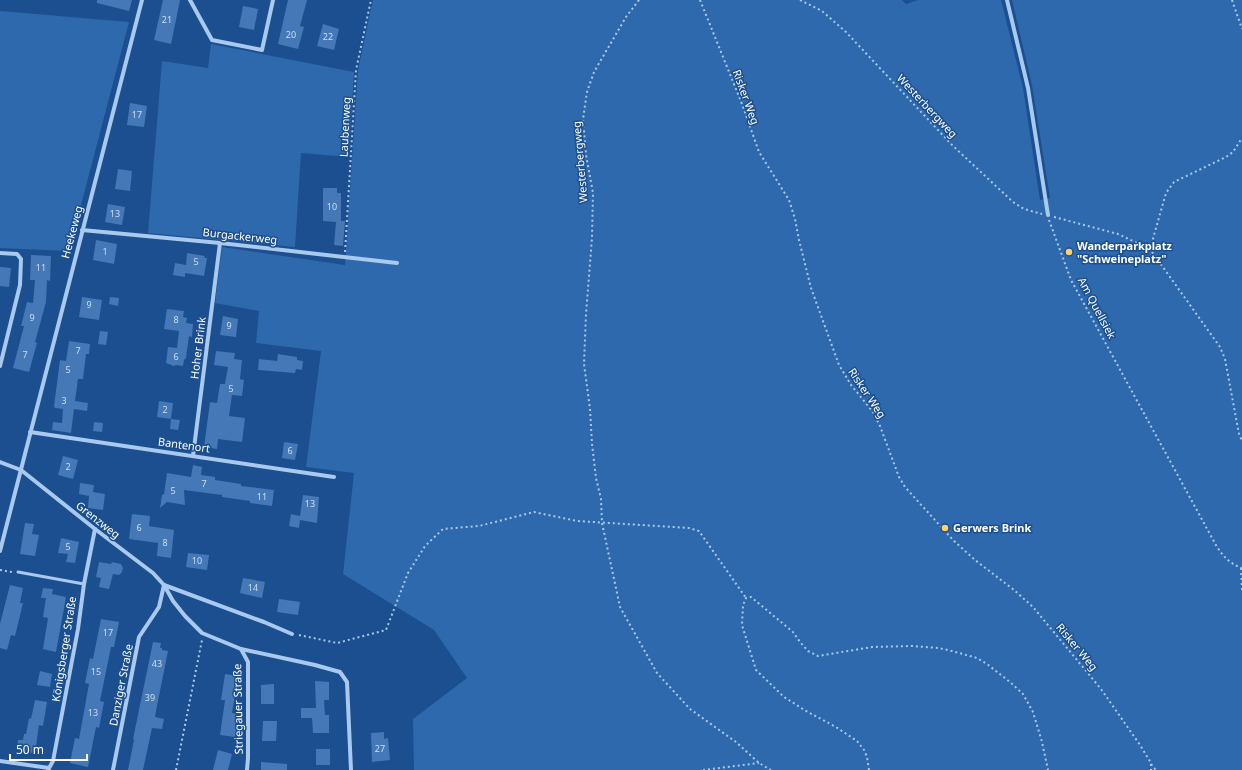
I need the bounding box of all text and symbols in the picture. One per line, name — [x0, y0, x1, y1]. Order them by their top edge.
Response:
house number: 21 — [162, 13, 172, 26]
house number: 20 — [286, 28, 296, 41]
house number: 22 — [323, 30, 333, 43]
street label: Risker Weg — [730, 67, 763, 126]
street label: Westerbergweg — [894, 71, 961, 141]
street label: Laubenweg — [335, 97, 354, 157]
house number: 17 — [132, 108, 142, 121]
street label: Westerbergweg — [568, 121, 591, 204]
house number: 10 — [327, 200, 337, 213]
street label: Heekeweg — [57, 204, 86, 260]
house number: 13 — [110, 207, 120, 220]
street label: Burgackerweg — [202, 224, 278, 247]
place label: Wanderparkplatz "Schweineplatz" — [1077, 238, 1172, 266]
house number: 1 — [102, 245, 108, 258]
marker: Wanderparkplatz "Schweineplatz" — [1064, 247, 1074, 257]
house number: 5 — [193, 255, 199, 268]
house number: 11 — [36, 261, 46, 274]
street label: Am Quellsiek — [1075, 274, 1120, 341]
house number: 9 — [86, 298, 92, 311]
house number: 9 — [29, 311, 35, 324]
house number: 8 — [173, 313, 179, 326]
street label: Hoher Brink — [186, 316, 209, 380]
house number: 9 — [226, 319, 232, 332]
house number: 7 — [75, 344, 81, 357]
house number: 7 — [22, 348, 28, 361]
house number: 6 — [173, 350, 179, 363]
house number: 5 — [65, 363, 71, 376]
street label: Risker Weg — [845, 365, 890, 421]
house number: 5 — [228, 382, 234, 395]
house number: 3 — [61, 394, 67, 407]
house number: 2 — [162, 403, 168, 416]
street label: Bantenort — [157, 433, 211, 456]
house number: 6 — [287, 444, 293, 457]
house number: 2 — [65, 460, 71, 473]
house number: 7 — [201, 477, 207, 490]
house number: 5 — [170, 484, 176, 497]
house number: 11 — [257, 490, 267, 503]
house number: 13 — [305, 497, 315, 510]
street label: Grenzweg — [73, 498, 123, 542]
place label: Gerwers Brink — [953, 520, 1031, 535]
house number: 6 — [136, 521, 142, 534]
marker: Gerwers Brink — [940, 523, 950, 533]
house number: 8 — [162, 536, 168, 549]
house number: 5 — [65, 540, 71, 553]
house number: 10 — [192, 554, 202, 567]
house number: 14 — [248, 581, 258, 594]
street label: Königsberger Straße — [48, 595, 79, 703]
street label: Risker Weg — [1053, 620, 1102, 673]
house number: 17 — [103, 626, 113, 639]
street label: Danziger Straße — [105, 643, 136, 727]
house number: 43 — [152, 657, 162, 670]
street label: Striegauer Straße — [229, 664, 246, 754]
house number: 15 — [91, 665, 101, 678]
house number: 39 — [145, 691, 155, 704]
house number: 13 — [88, 706, 98, 719]
scale bar — [10, 736, 87, 762]
text: 50 m — [16, 741, 44, 758]
house number: 27 — [375, 742, 385, 755]

